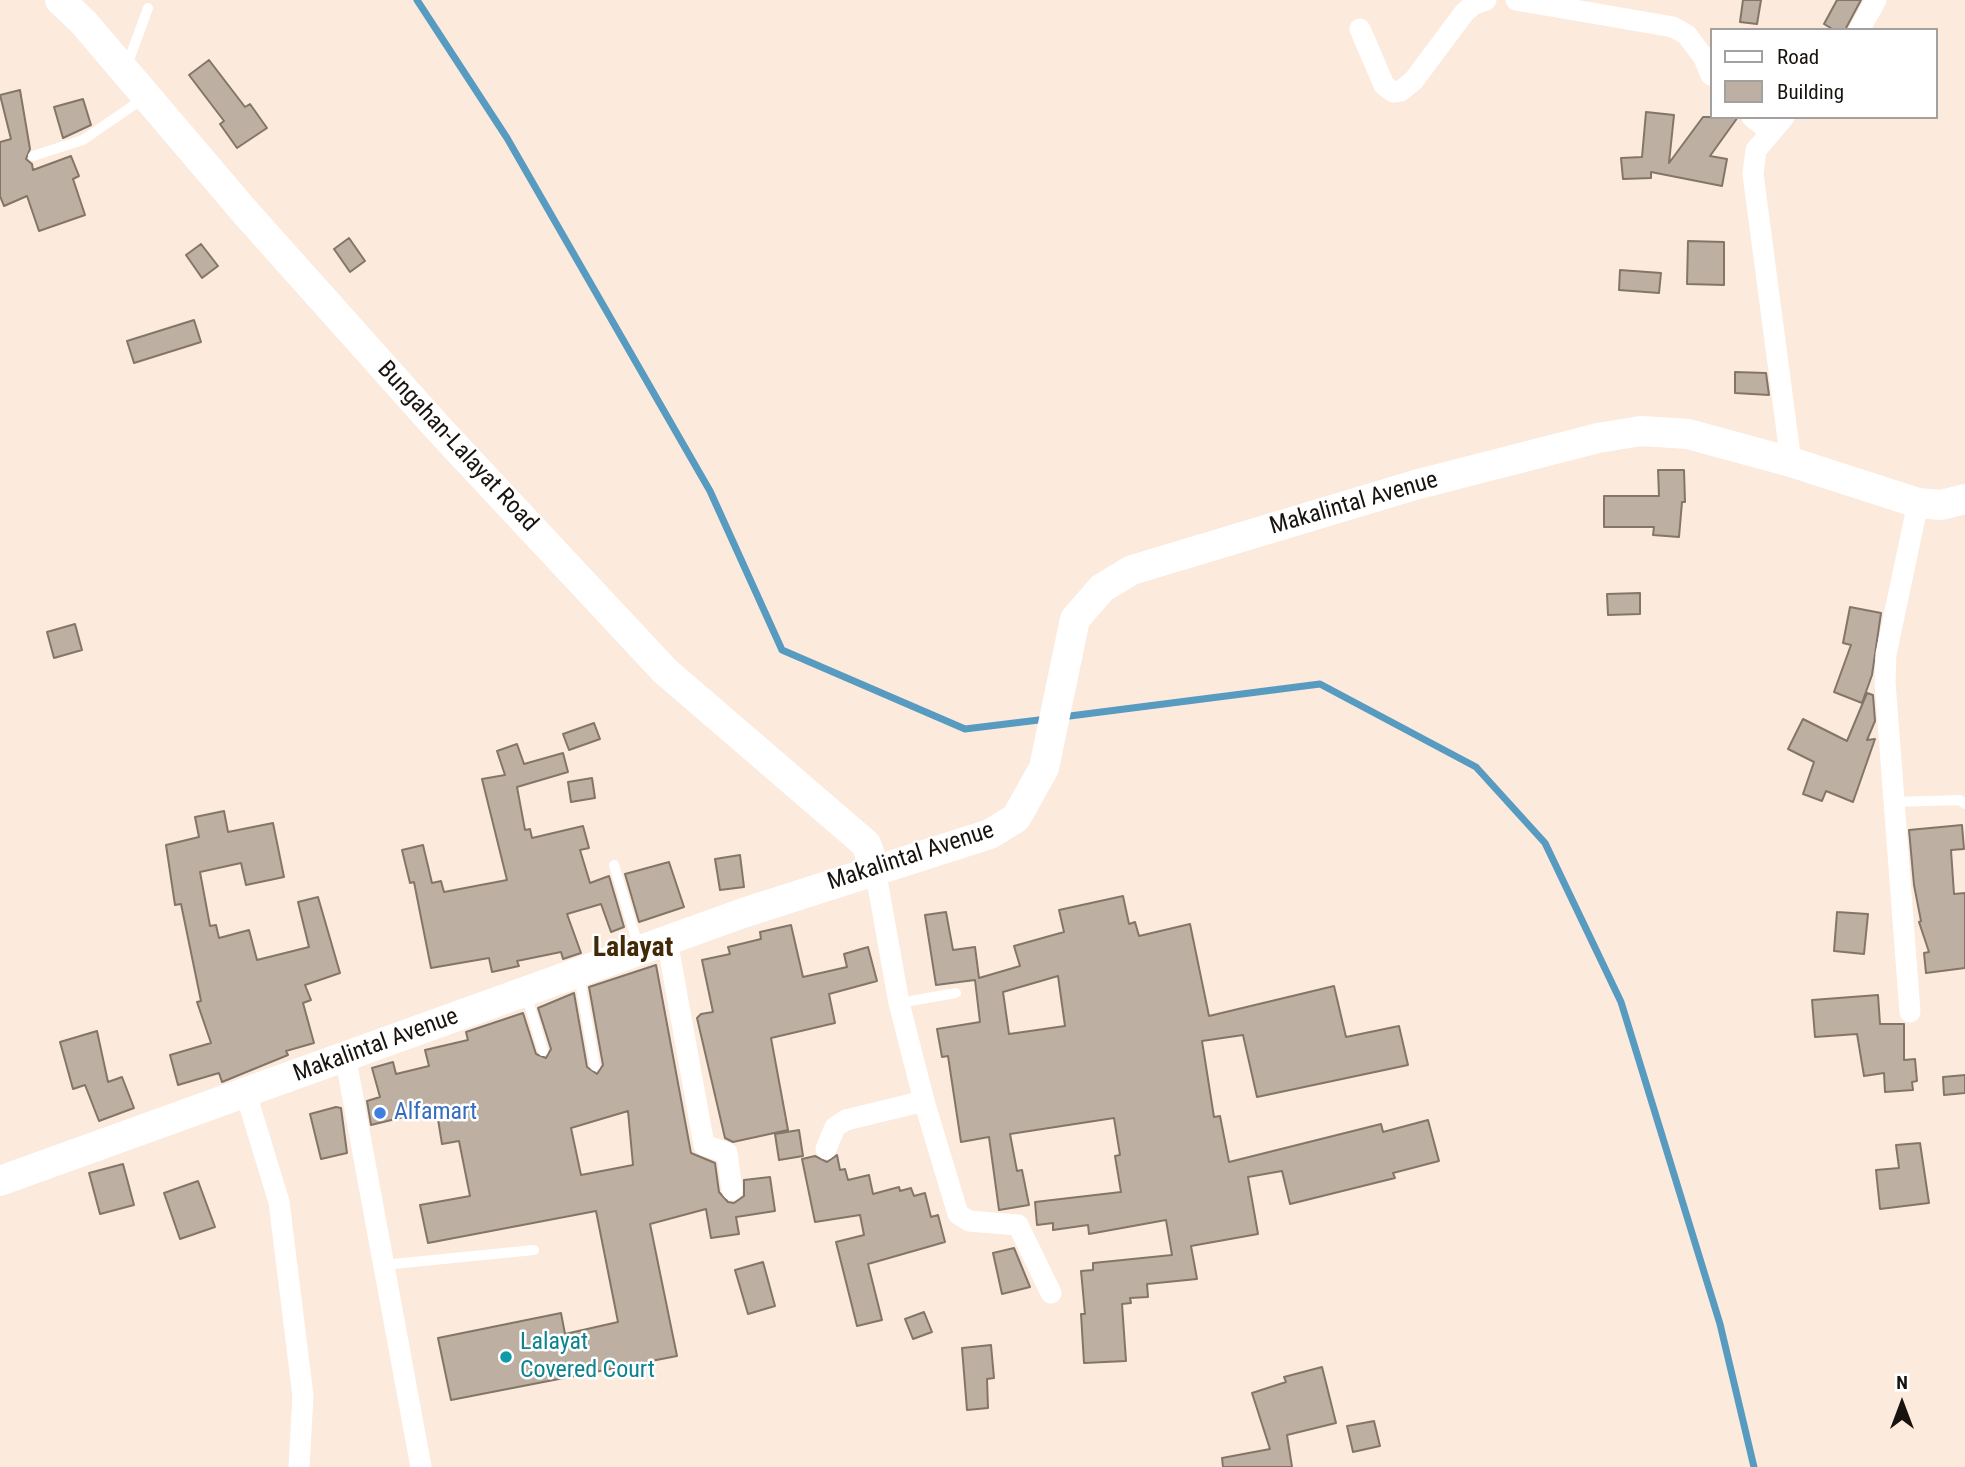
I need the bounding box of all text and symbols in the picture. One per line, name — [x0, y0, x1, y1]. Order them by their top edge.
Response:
legend — [1710, 28, 1937, 119]
text: Road — [1777, 45, 1819, 69]
text: Building — [1777, 80, 1844, 104]
street label: Bungahan-Lalayat Road — [371, 356, 543, 538]
street label: Makalintal Avenue — [1267, 466, 1441, 542]
street label: Makalintal Avenue — [824, 817, 998, 897]
district label: Lalayat — [593, 932, 673, 966]
street label: Makalintal Avenue — [290, 1003, 462, 1089]
place label: Alfamart — [394, 1099, 477, 1127]
marker: Alfamart — [372, 1105, 388, 1121]
place label: Lalayat Covered Court — [520, 1329, 655, 1385]
marker: Lalayat Covered Court — [498, 1349, 514, 1365]
north arrow — [1867, 1369, 1937, 1439]
text: N — [1896, 1371, 1908, 1394]

